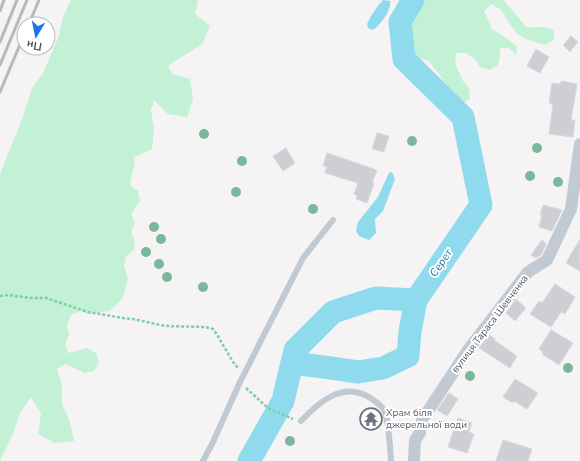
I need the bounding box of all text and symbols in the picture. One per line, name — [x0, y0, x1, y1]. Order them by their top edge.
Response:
north arrow — [16, 16, 56, 56]
text: Пн — [26, 37, 43, 54]
water label: Серет — [426, 245, 456, 280]
street label: вулиця Тараса Шевченка — [448, 272, 532, 376]
temple icon: Храм біля джерельної води — [358, 406, 384, 432]
place label: Храм біля джерельної води — [386, 406, 467, 432]

